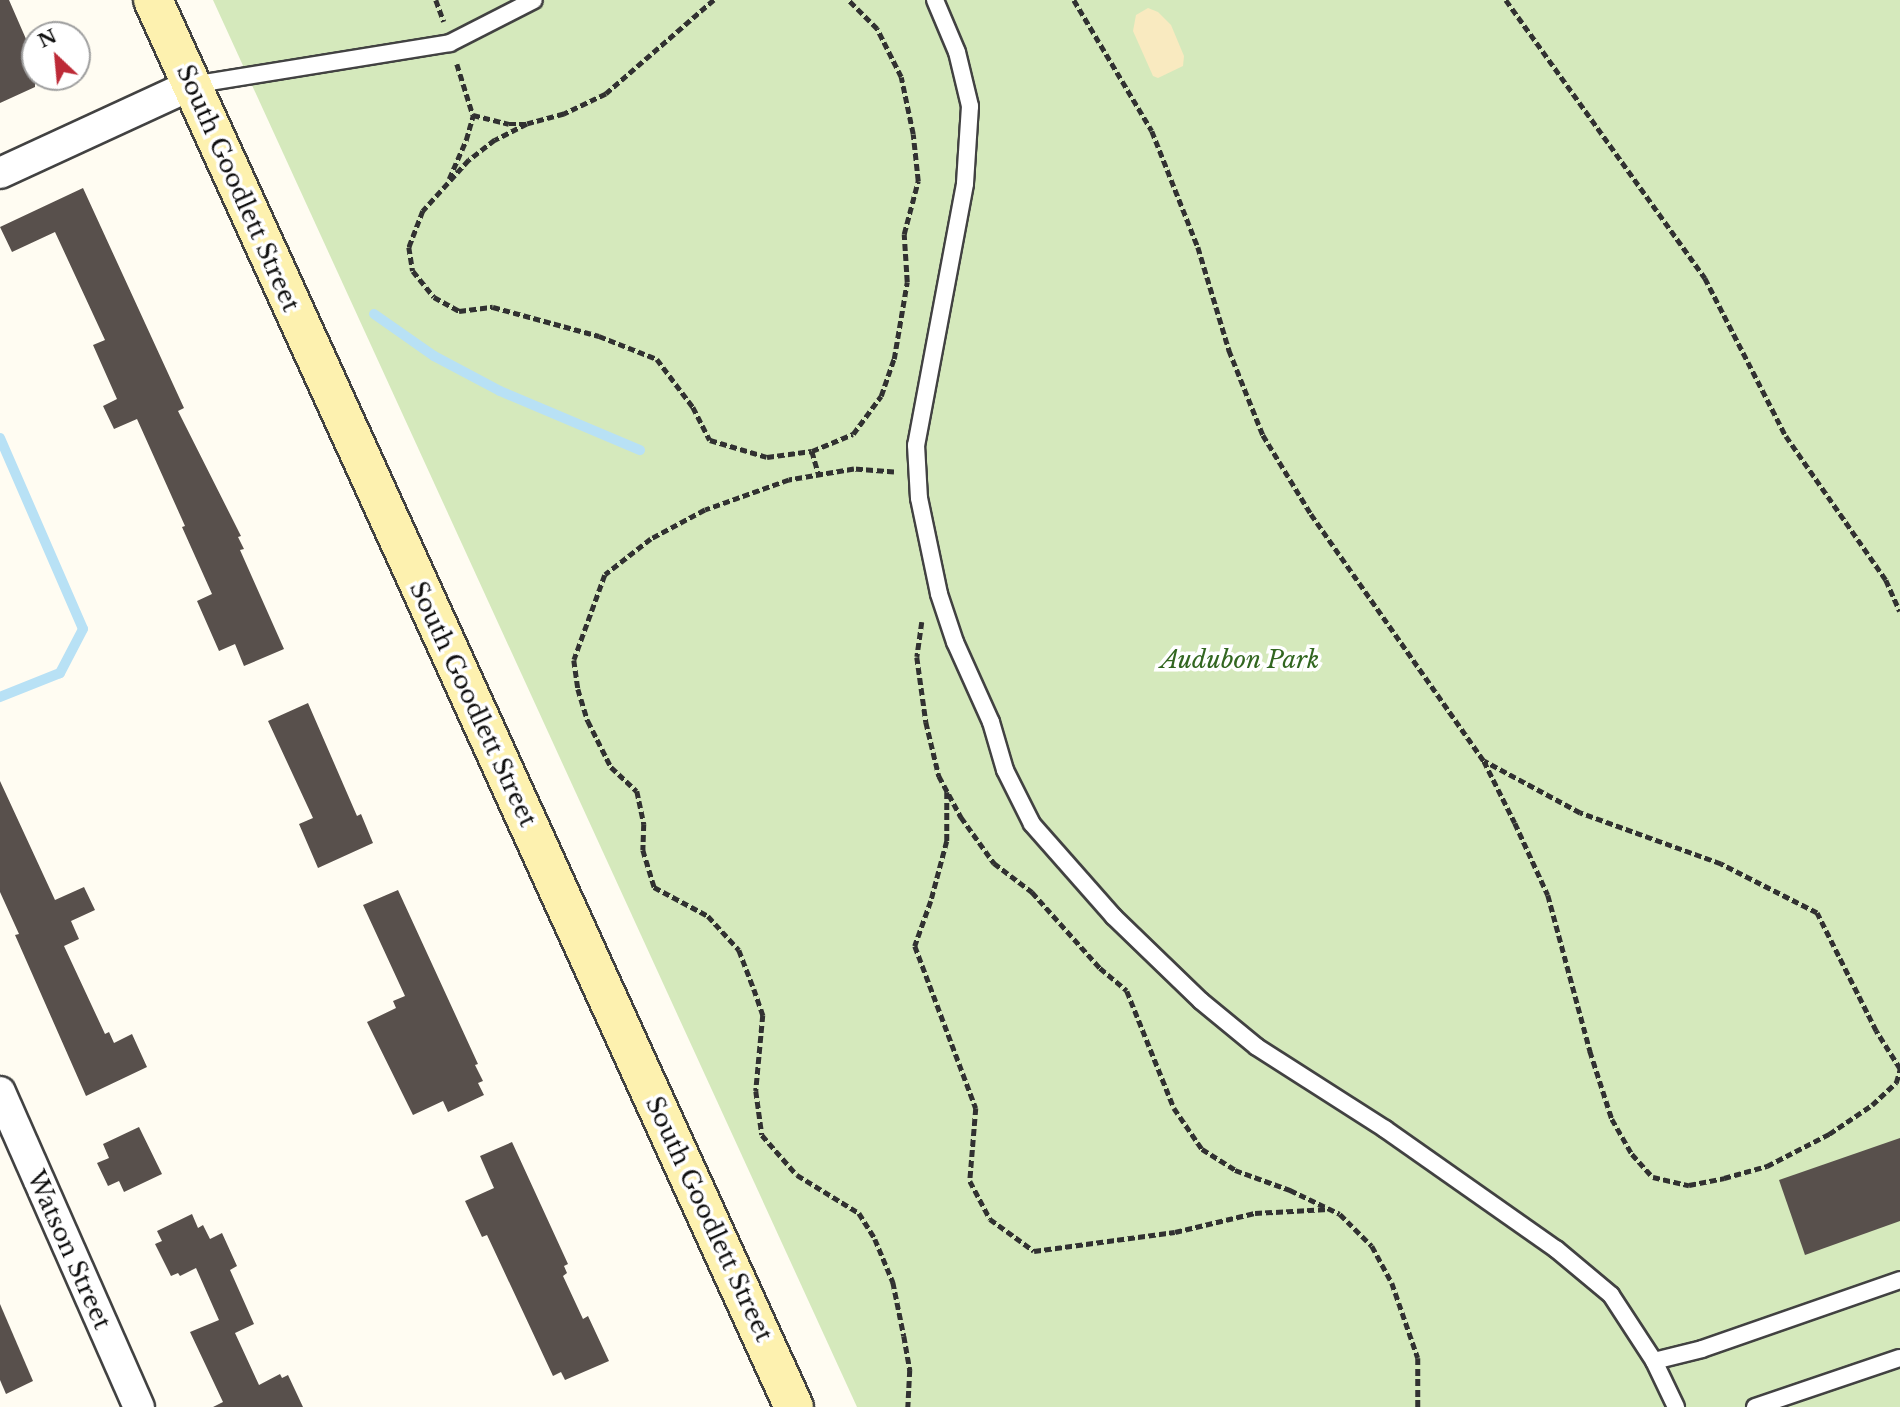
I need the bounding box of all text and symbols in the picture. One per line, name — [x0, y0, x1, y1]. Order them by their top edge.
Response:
north arrow — [21, 21, 91, 91]
text: N — [34, 24, 61, 53]
street label: South Goodlett Street — [171, 60, 305, 316]
street label: South Goodlett Street — [404, 577, 542, 831]
park label: Audubon Park — [1160, 646, 1320, 674]
street label: South Goodlett Street — [640, 1092, 778, 1346]
street label: Watson Street — [21, 1166, 117, 1334]

